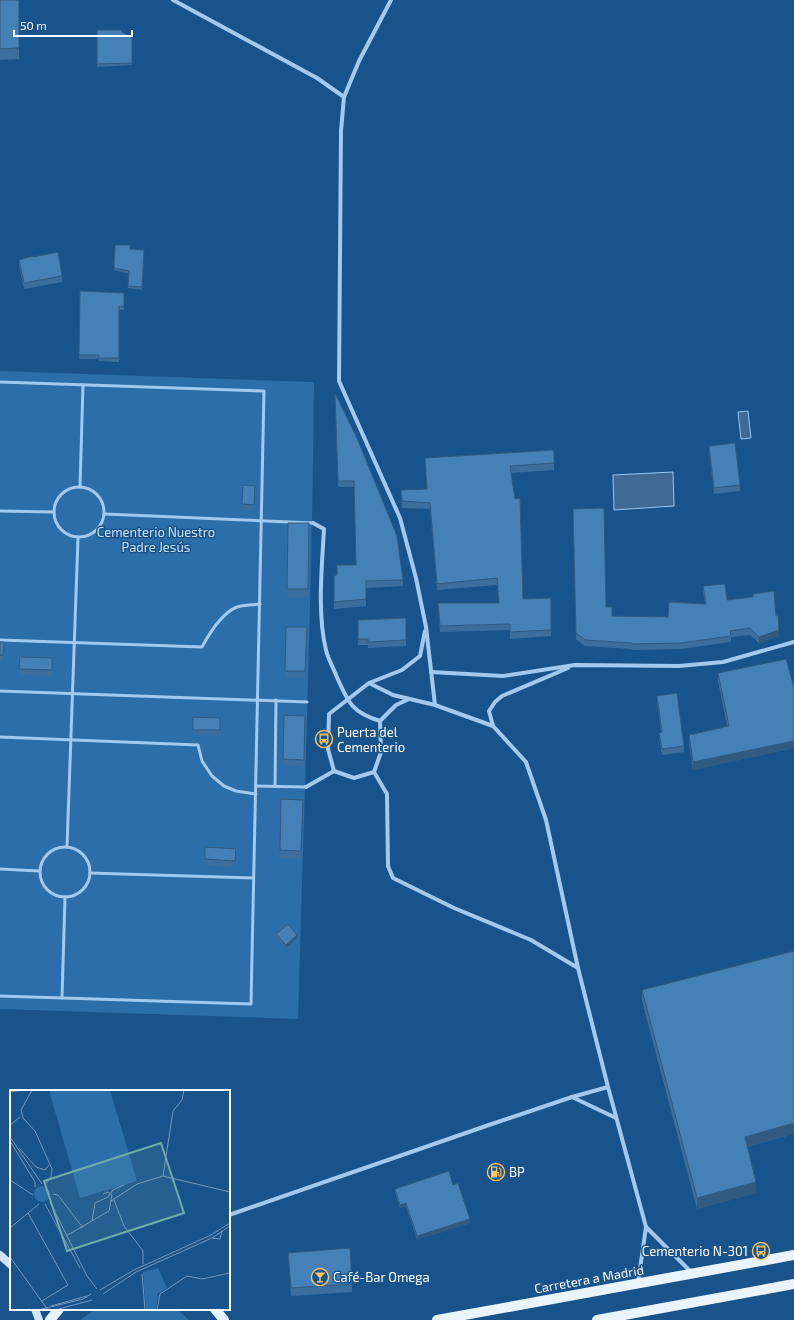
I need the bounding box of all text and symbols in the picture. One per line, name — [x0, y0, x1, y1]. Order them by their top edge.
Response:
scale bar — [14, 12, 132, 38]
text: 50 m — [20, 18, 47, 32]
park label: Cementerio Nuestro Padre Jesús — [97, 524, 215, 555]
place label: Puerta del Cementerio — [337, 724, 405, 755]
bus stop icon: Puerta del Cementerio — [314, 729, 334, 749]
inset map — [10, 1090, 230, 1310]
fuel station icon: BP — [486, 1162, 506, 1182]
place label: BP — [509, 1164, 525, 1180]
bus stop icon: Cementerio N-301 — [751, 1241, 771, 1261]
place label: Cementerio N-301 — [642, 1243, 748, 1259]
street label: Carretera a Madrid — [533, 1261, 645, 1297]
bar icon: Café-Bar Omega — [310, 1267, 330, 1287]
place label: Café-Bar Omega — [333, 1269, 430, 1285]

